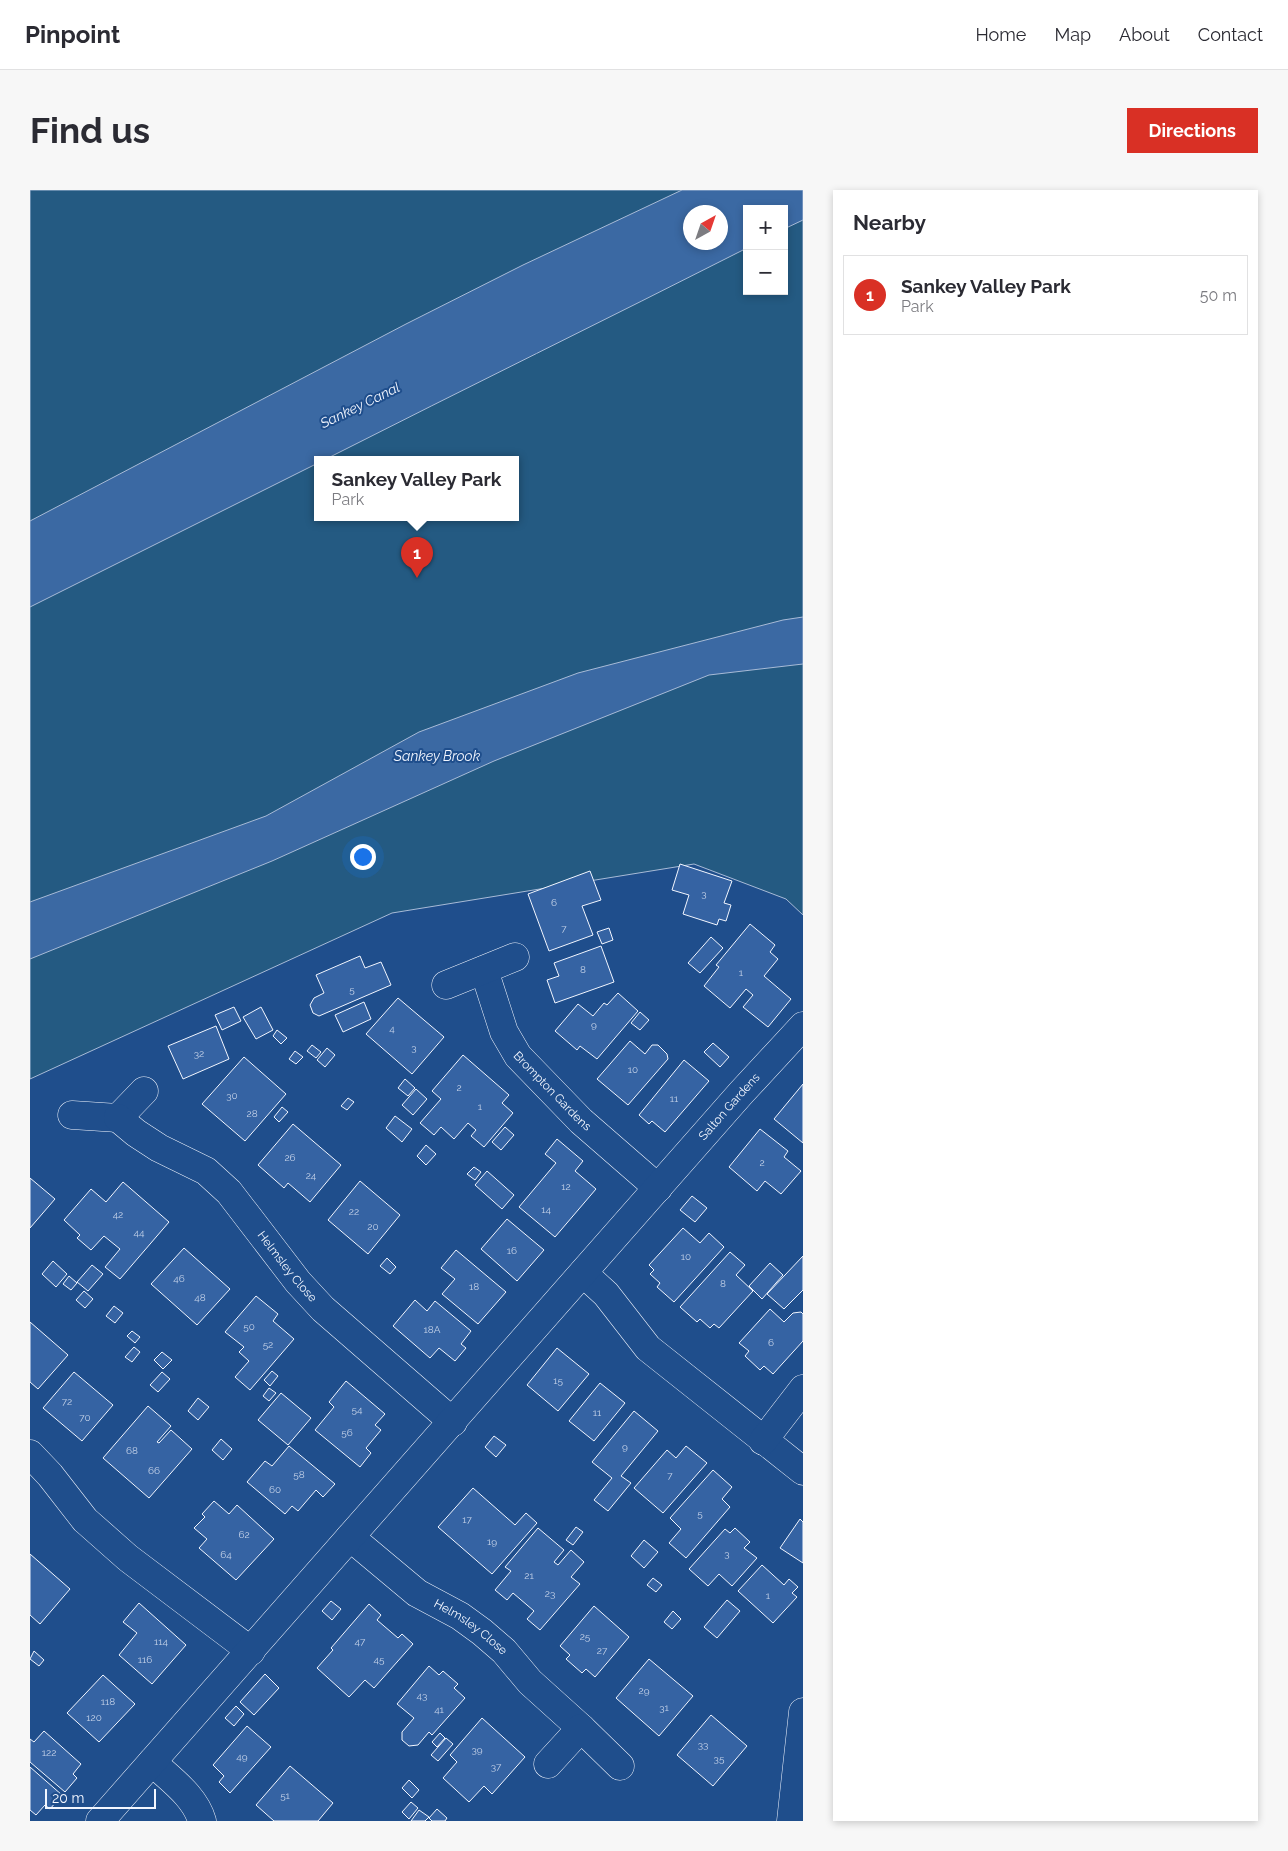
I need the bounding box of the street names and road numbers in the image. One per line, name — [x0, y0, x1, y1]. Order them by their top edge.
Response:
street label: Brompton Gardens — [511, 1049, 594, 1134]
street label: Salton Gardens — [696, 1070, 763, 1143]
street label: Helmsley Close — [255, 1228, 320, 1305]
street label: Helmsley Close — [432, 1596, 510, 1658]

